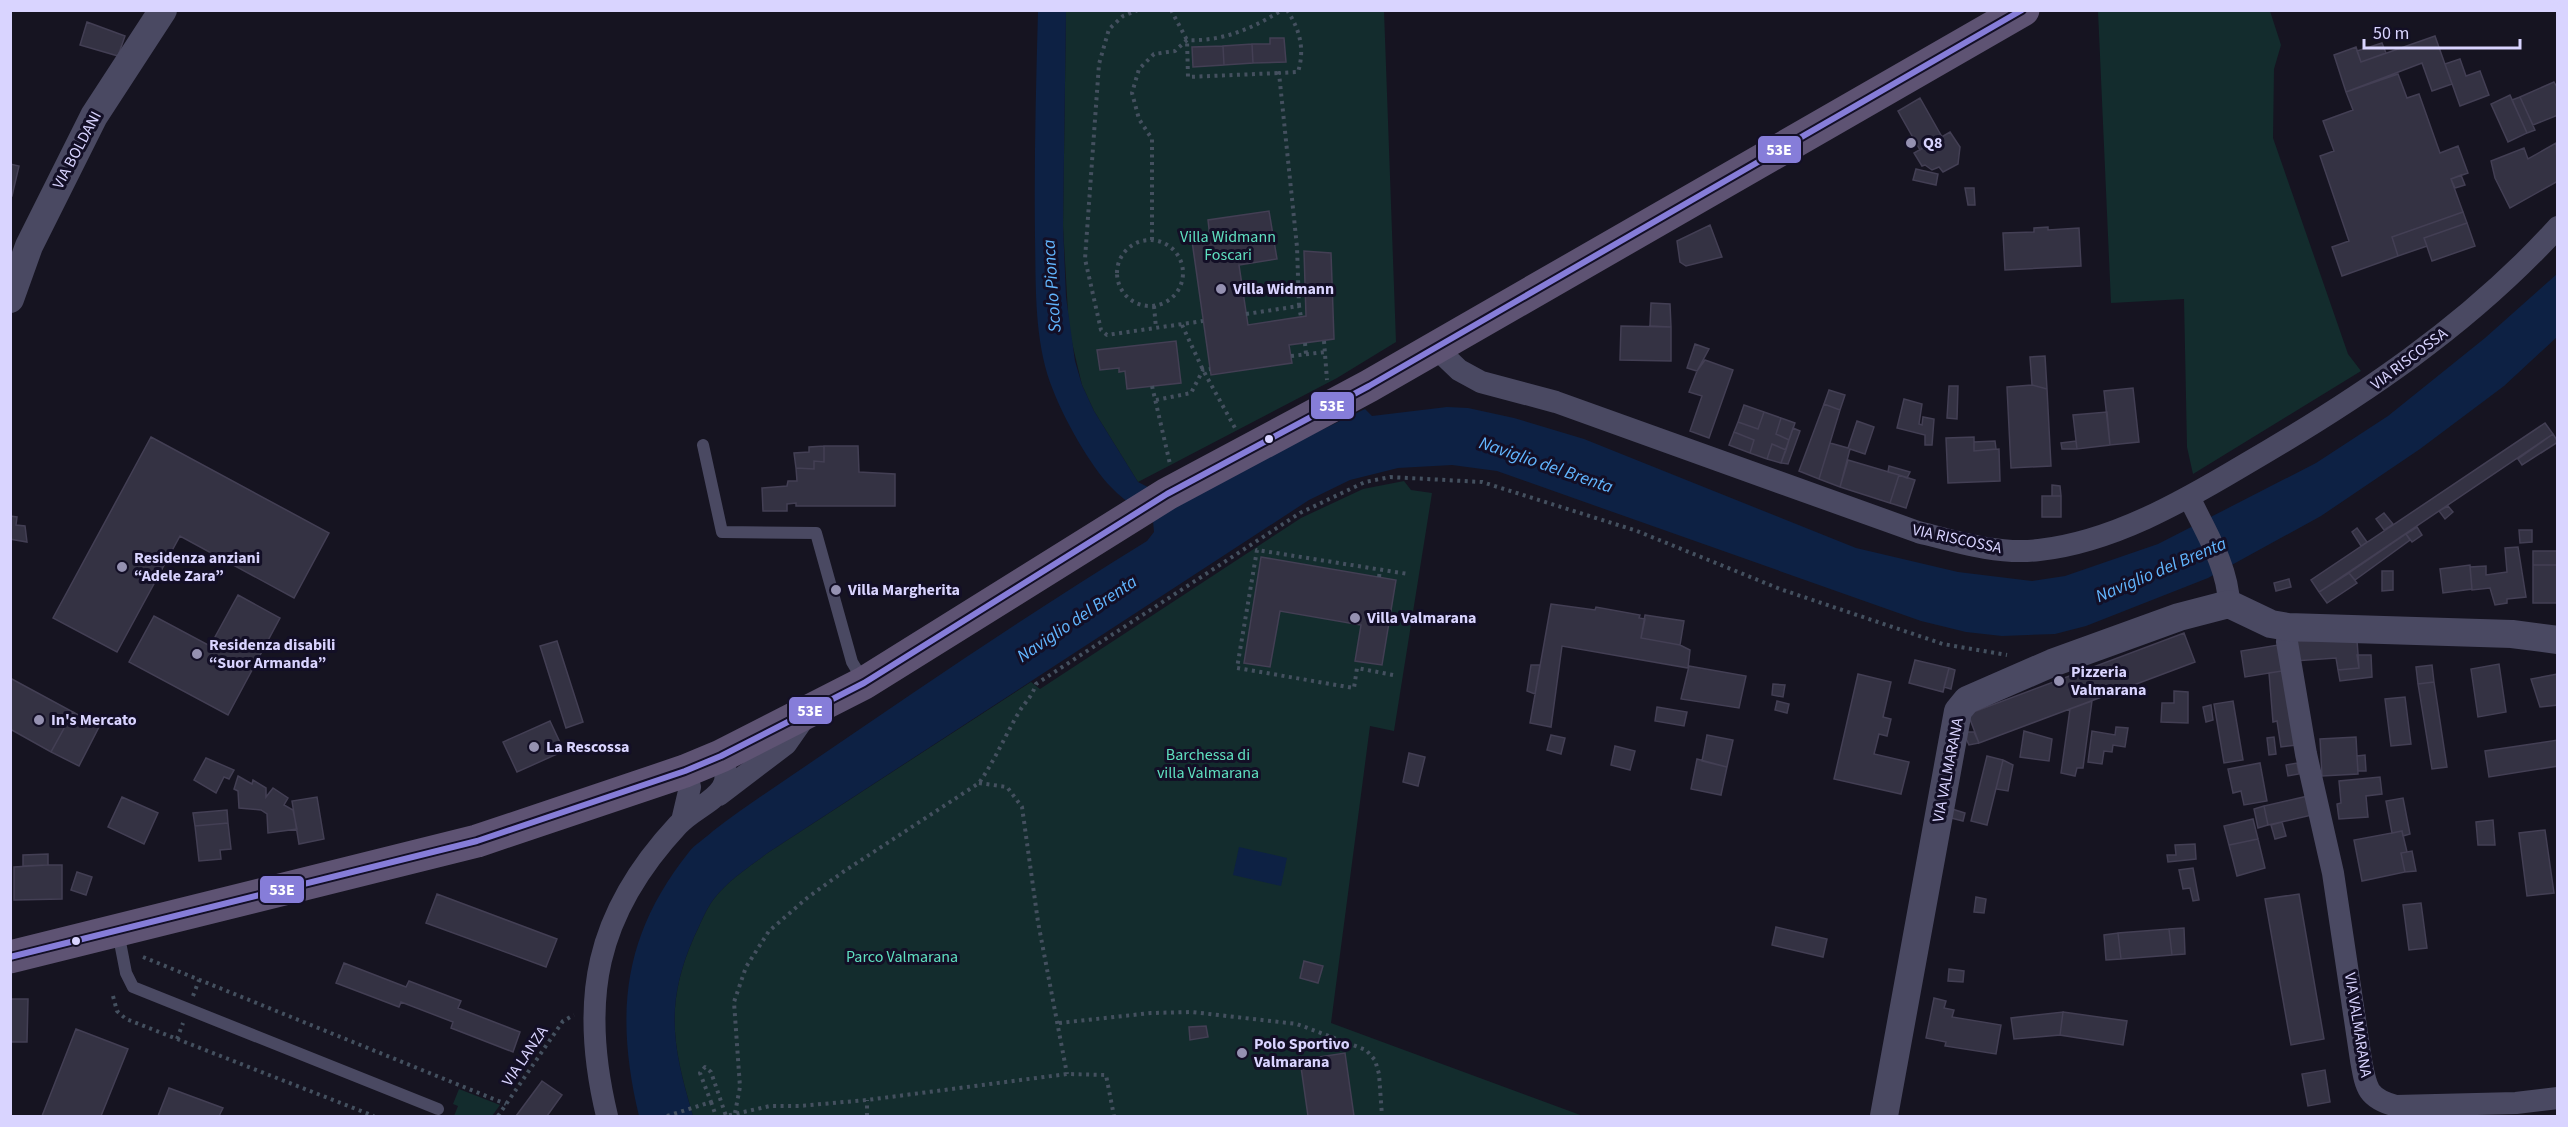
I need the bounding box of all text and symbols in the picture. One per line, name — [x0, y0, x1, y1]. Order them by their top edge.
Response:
scale bar — [2364, 12, 2520, 50]
text: 50 m — [2373, 21, 2409, 46]
street label: VIA BOLDANI — [47, 107, 107, 193]
place label: Q8 — [1923, 132, 1942, 154]
line badge: 53E — [1757, 135, 1802, 164]
marker: Q8 — [1904, 136, 1918, 150]
text: 53E — [1766, 139, 1792, 161]
park label: Villa Widmann Foscari — [1180, 226, 1276, 266]
water label: Scolo Pionca — [1036, 238, 1068, 333]
place label: Villa Widmann — [1232, 278, 1334, 300]
marker: Villa Widmann — [1214, 282, 1228, 296]
street label: VIA RISCOSSA — [2366, 323, 2452, 395]
line badge: 53E — [1310, 391, 1355, 420]
text: 53E — [1319, 395, 1345, 417]
water label: Naviglio del Brenta — [1476, 430, 1617, 500]
unlabelled marker — [1263, 433, 1275, 445]
street label: VIA RISCOSSA — [1910, 519, 2004, 559]
water label: Naviglio del Brenta — [2092, 531, 2231, 609]
place label: Residenza anziani “Adele Zara” — [134, 547, 260, 587]
marker: Residenza anziani “Adele Zara” — [115, 560, 129, 574]
water label: Naviglio del Brenta — [1012, 569, 1142, 669]
place label: Villa Margherita — [847, 579, 960, 601]
marker: Villa Margherita — [829, 583, 843, 597]
place label: Villa Valmarana — [1366, 607, 1477, 629]
marker: Villa Valmarana — [1348, 611, 1362, 625]
place label: Residenza disabili “Suor Armanda” — [209, 634, 336, 674]
marker: Residenza disabili “Suor Armanda” — [190, 647, 204, 661]
place label: Pizzeria Valmarana — [2070, 661, 2146, 701]
marker: Pizzeria Valmarana — [2052, 674, 2066, 688]
line badge: 53E — [788, 696, 833, 725]
text: 53E — [797, 700, 823, 722]
place label: In's Mercato — [51, 709, 137, 731]
marker: In's Mercato — [32, 713, 46, 727]
street label: VIA VALMARANA — [1927, 716, 1969, 824]
place label: La Rescossa — [546, 736, 629, 758]
marker: La Rescossa — [527, 740, 541, 754]
park label: Barchessa di villa Valmarana — [1157, 744, 1259, 784]
line badge: 53E — [259, 875, 305, 904]
text: 53E — [269, 879, 295, 901]
unlabelled marker — [70, 935, 82, 947]
park label: Parco Valmarana — [846, 946, 958, 968]
street label: VIA VALMARANA — [2339, 971, 2377, 1079]
street label: VIA LANZA — [497, 1021, 553, 1091]
place label: Polo Sportivo Valmarana — [1253, 1033, 1350, 1073]
marker: Polo Sportivo Valmarana — [1235, 1046, 1249, 1060]

